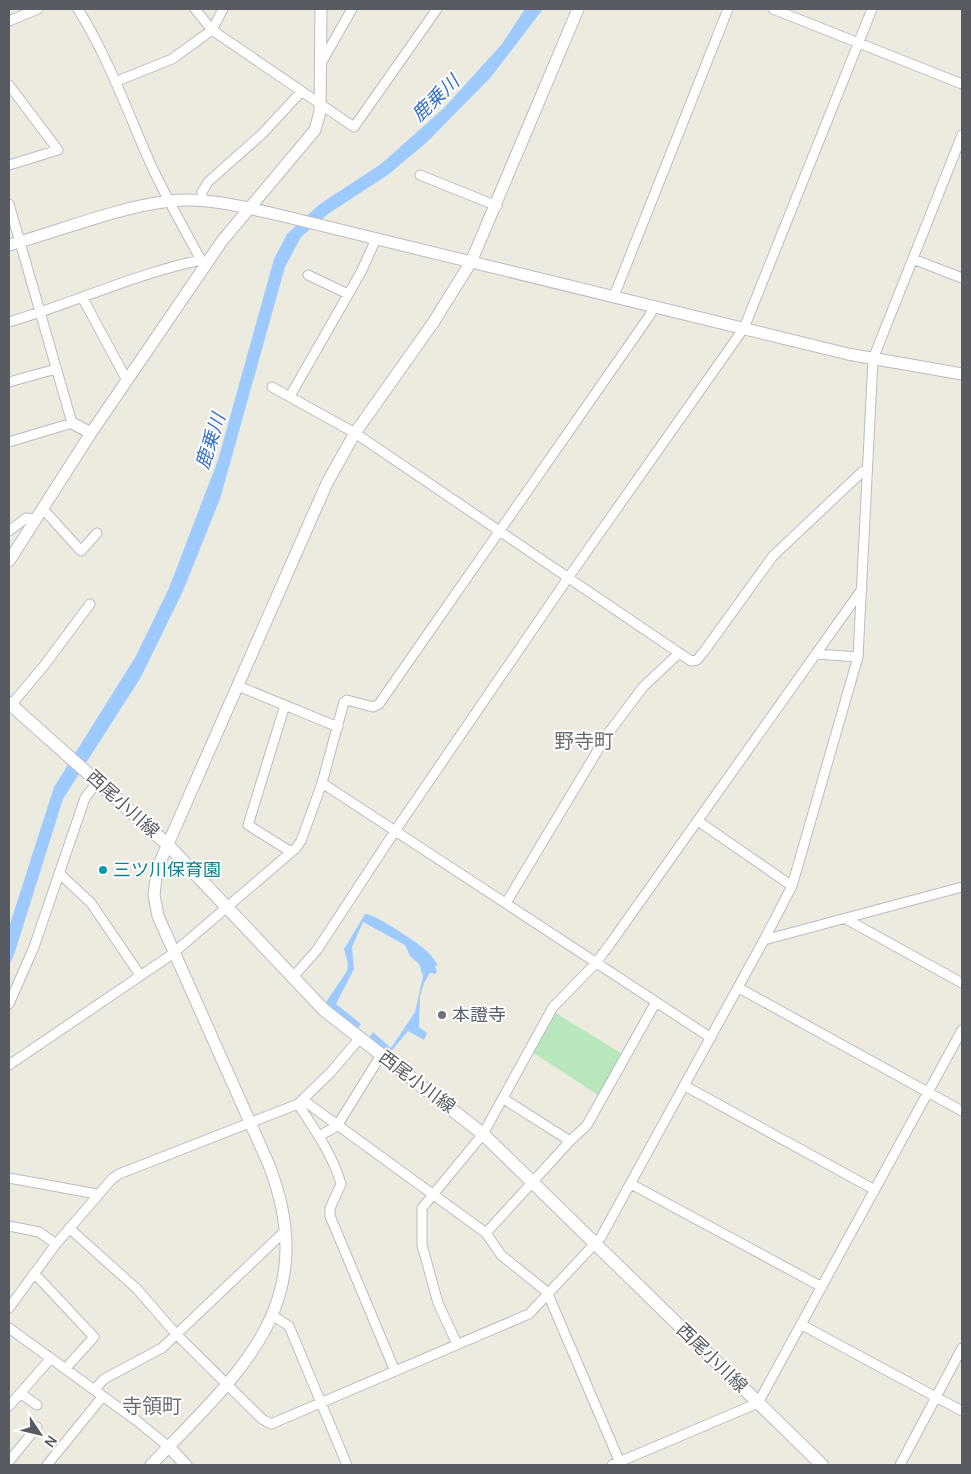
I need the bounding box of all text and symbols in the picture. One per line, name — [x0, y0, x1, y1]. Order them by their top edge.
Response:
water label: 鹿乗川 — [405, 67, 466, 127]
water label: 鹿乗川 — [189, 408, 232, 472]
district label: 野寺町 — [554, 727, 614, 754]
street label: 西尾小川線 — [82, 764, 165, 842]
place label: 三ツ川保育園 — [113, 857, 221, 881]
marker: 三ツ川保育園 — [97, 864, 109, 876]
place label: 本證寺 — [452, 1002, 506, 1026]
marker: 本證寺 — [436, 1009, 448, 1021]
street label: 西尾小川線 — [374, 1045, 461, 1118]
street label: 西尾小川線 — [672, 1317, 753, 1397]
district label: 寺領町 — [122, 1392, 182, 1419]
north arrow — [15, 1409, 65, 1459]
text: N — [40, 1432, 62, 1451]

